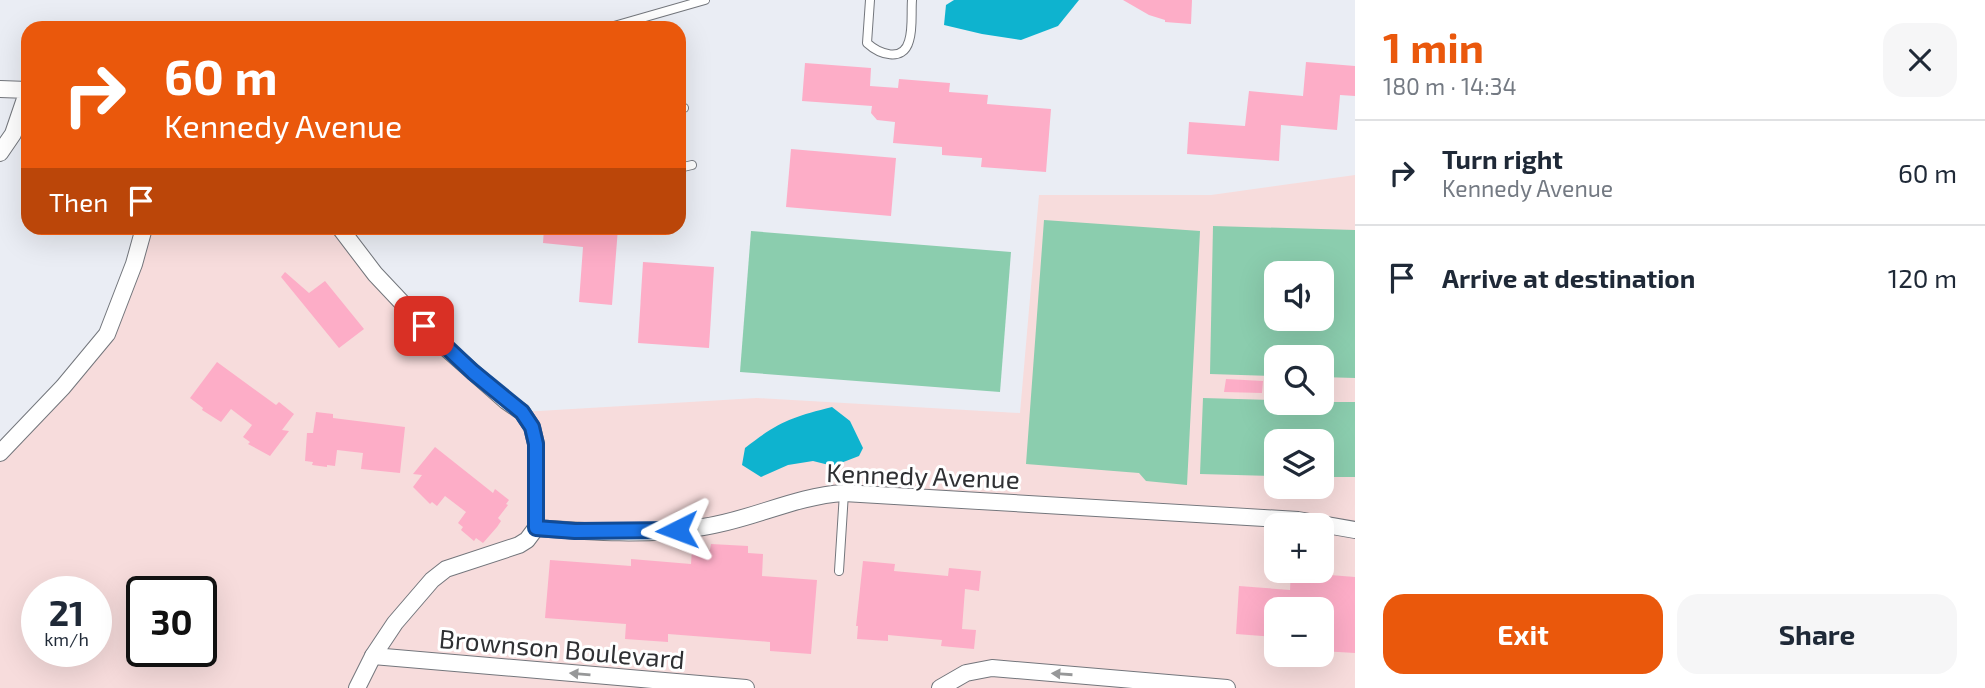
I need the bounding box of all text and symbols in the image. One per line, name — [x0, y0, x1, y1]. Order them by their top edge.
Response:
text: 1 min — [1383, 21, 1484, 71]
button: close — [1883, 23, 1957, 97]
text: 60 m — [164, 46, 278, 105]
icon: right — [49, 49, 140, 140]
text: 180 m · 14:34 — [1383, 72, 1517, 100]
text: Kennedy Avenue — [164, 106, 402, 144]
text: Turn right — [1442, 143, 1563, 174]
icon: right — [1383, 154, 1421, 192]
text: 60 m — [1898, 157, 1957, 188]
text: Kennedy Avenue — [1442, 174, 1613, 202]
icon: arrive — [122, 182, 160, 220]
text: Then — [49, 186, 108, 217]
icon: arrive — [1383, 259, 1421, 297]
map controls — [1264, 261, 1334, 667]
button: sound — [1264, 261, 1334, 331]
text: Arrive at destination — [1442, 262, 1695, 293]
text: 120 m — [1888, 262, 1957, 293]
pin — [394, 296, 454, 356]
icon: arrive — [405, 307, 443, 345]
button: search — [1264, 345, 1334, 415]
button: layers — [1264, 429, 1334, 499]
street label: Kennedy Avenue — [826, 456, 1020, 494]
position arrow — [640, 493, 714, 567]
button: + — [1264, 513, 1334, 583]
speed limit sign: 30 — [126, 576, 217, 667]
text: 21 — [49, 591, 84, 633]
button: Exit — [1383, 594, 1663, 674]
button: Share — [1677, 594, 1957, 674]
button: − — [1264, 597, 1334, 667]
street label: Brownson Boulevard — [438, 622, 686, 674]
text: km/h — [44, 628, 89, 650]
one-way arrow — [1050, 668, 1072, 679]
one-way arrow — [569, 669, 591, 680]

